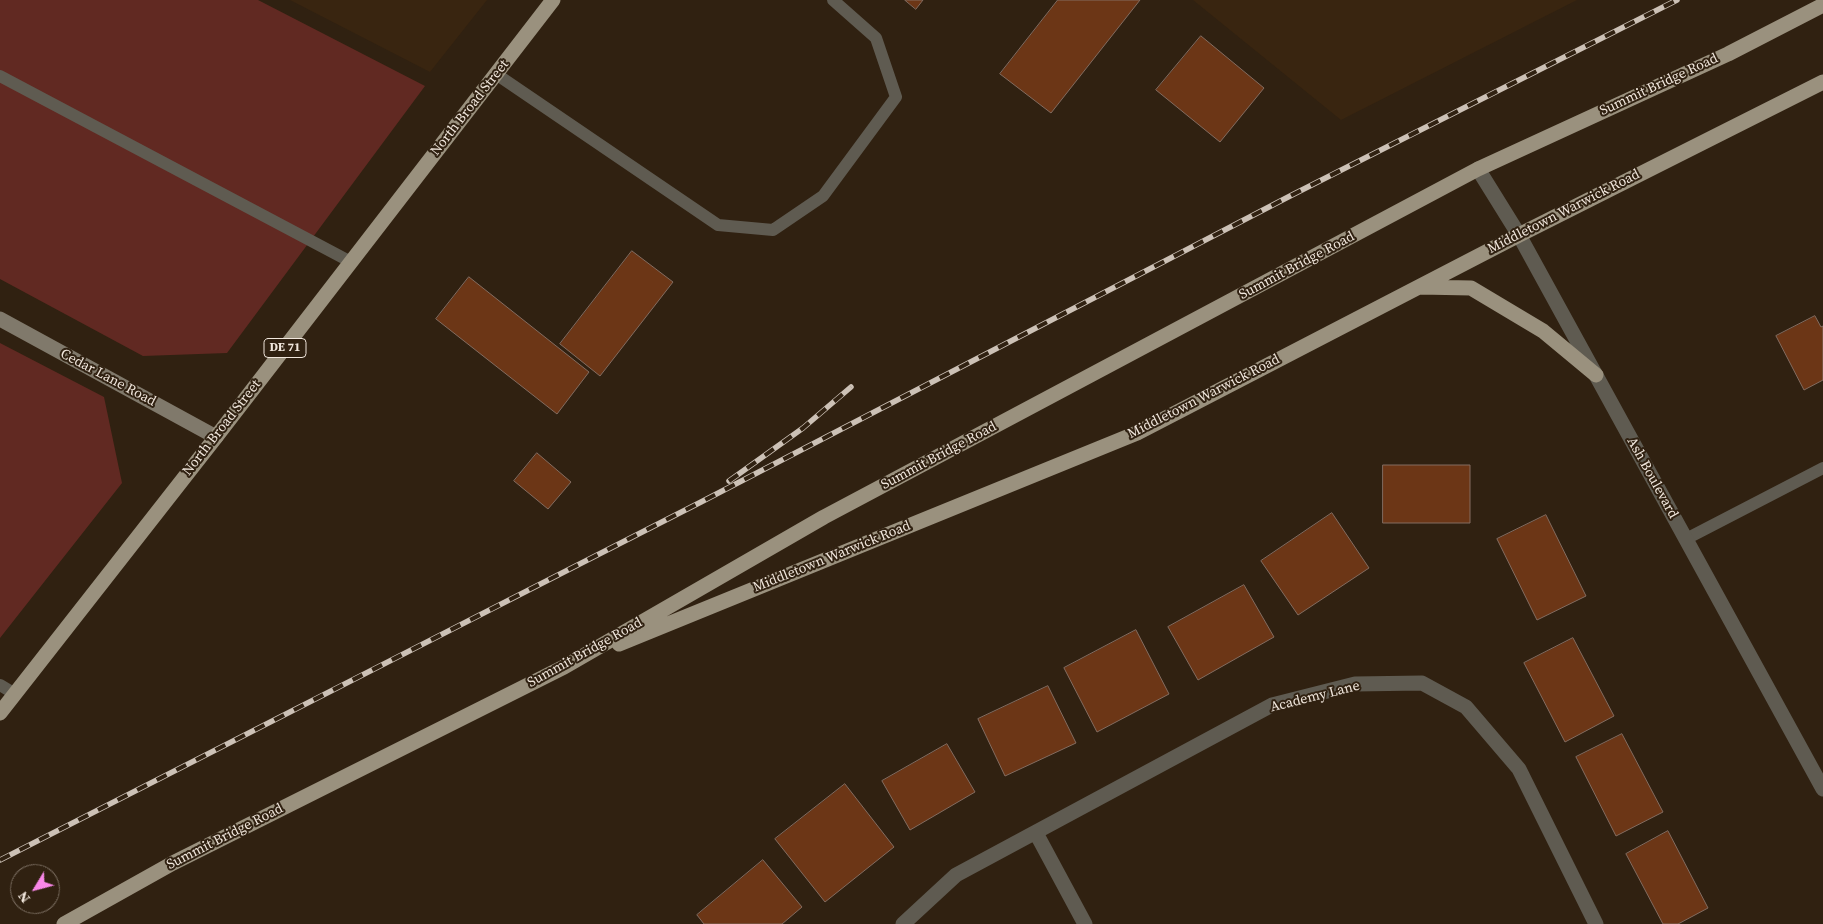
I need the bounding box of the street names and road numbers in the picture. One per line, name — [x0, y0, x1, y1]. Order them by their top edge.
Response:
street label: Summit Bridge Road — [1597, 50, 1721, 120]
street label: North Broad Street — [427, 57, 513, 159]
street label: Middletown Warwick Road — [1485, 166, 1643, 258]
street label: Summit Bridge Road — [1236, 228, 1358, 304]
road number: DE 71 — [264, 338, 306, 358]
street label: Cedar Lane Road — [57, 346, 159, 410]
street label: Middletown Warwick Road — [1125, 351, 1283, 443]
street label: North Broad Street — [179, 377, 265, 479]
street label: Summit Bridge Road — [878, 418, 1000, 494]
street label: Ash Boulevard — [1623, 434, 1681, 522]
street label: Middletown Warwick Road — [751, 518, 913, 596]
street label: Summit Bridge Road — [525, 615, 645, 691]
street label: Academy Lane — [1268, 678, 1362, 716]
street label: Summit Bridge Road — [164, 800, 286, 874]

